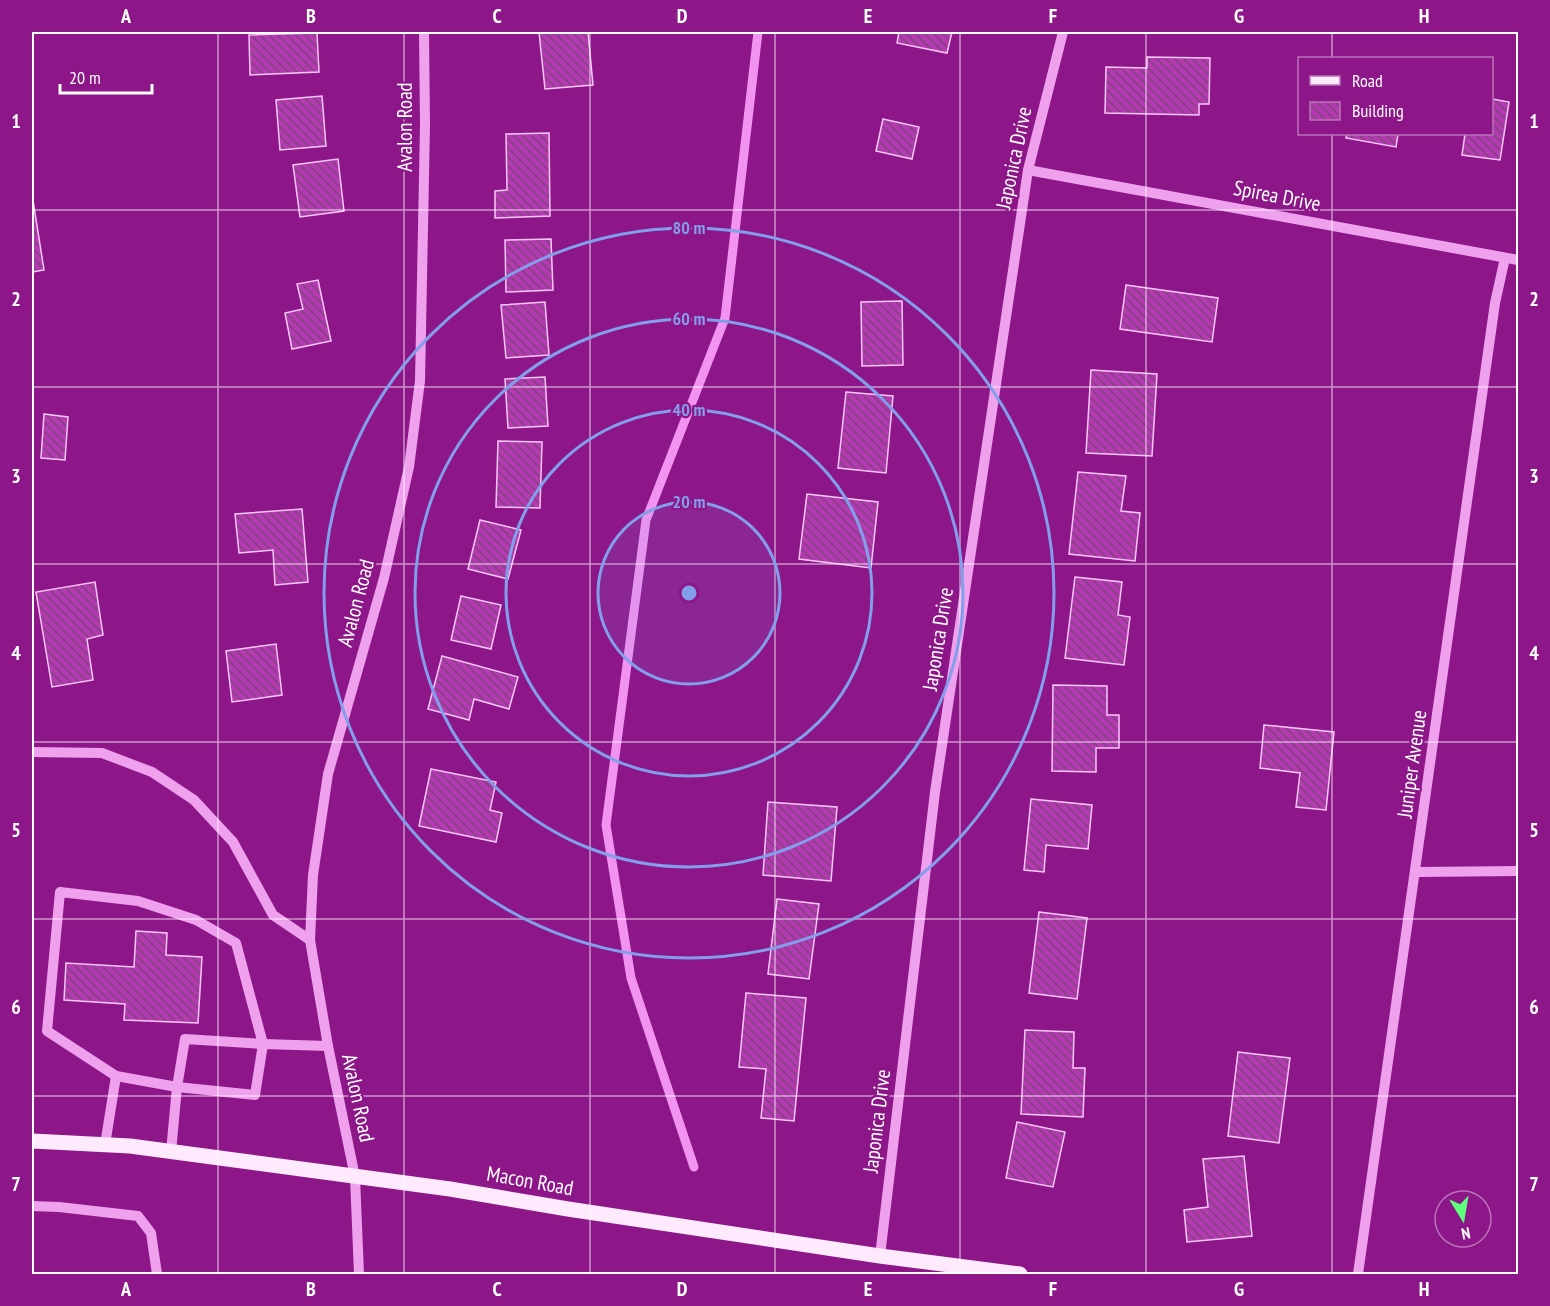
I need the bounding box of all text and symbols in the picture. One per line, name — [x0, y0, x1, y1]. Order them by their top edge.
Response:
text: A — [120, 3, 132, 29]
text: B — [306, 3, 316, 29]
text: C — [492, 3, 502, 29]
text: D — [677, 3, 688, 29]
text: E — [864, 3, 872, 29]
text: F — [1049, 3, 1057, 29]
text: G — [1234, 3, 1244, 29]
text: H — [1419, 3, 1429, 29]
scale bar — [60, 57, 152, 95]
legend — [1298, 57, 1493, 135]
text: 20 m — [69, 66, 101, 89]
text: Road — [1352, 69, 1383, 92]
street label: Avalon Road — [391, 82, 418, 172]
text: Building — [1352, 99, 1404, 122]
street label: Japonica Drive — [989, 104, 1038, 213]
text: 1 — [11, 108, 21, 134]
text: 1 — [1529, 108, 1539, 134]
street label: Spirea Drive — [1231, 174, 1323, 217]
text: 80 m — [673, 216, 705, 239]
text: 2 — [11, 286, 21, 312]
text: 2 — [1529, 286, 1539, 312]
text: 60 m — [673, 307, 705, 330]
text: 40 m — [673, 398, 705, 421]
text: 3 — [11, 463, 21, 489]
text: 3 — [1529, 463, 1539, 489]
text: 20 m — [673, 490, 705, 513]
street label: Avalon Road — [331, 556, 380, 649]
centre of rings — [679, 583, 699, 603]
street label: Japonica Drive — [916, 585, 959, 693]
text: 4 — [11, 640, 21, 666]
text: 4 — [1529, 640, 1539, 666]
street label: Juniper Avenue — [1390, 708, 1432, 821]
text: 5 — [11, 817, 21, 843]
text: 5 — [1529, 817, 1539, 843]
text: 6 — [11, 994, 21, 1020]
text: 6 — [1529, 994, 1539, 1020]
street label: Avalon Road — [336, 1051, 381, 1144]
street label: Japonica Drive — [857, 1068, 896, 1175]
street label: Macon Road — [485, 1160, 576, 1201]
text: 7 — [11, 1171, 21, 1197]
text: 7 — [1529, 1171, 1539, 1197]
north arrow — [1433, 1189, 1493, 1249]
text: N — [1460, 1223, 1472, 1244]
text: A — [120, 1276, 132, 1302]
text: B — [306, 1276, 316, 1302]
text: C — [492, 1276, 502, 1302]
text: D — [677, 1276, 688, 1302]
text: E — [864, 1276, 872, 1302]
text: F — [1049, 1276, 1057, 1302]
text: G — [1234, 1276, 1244, 1302]
text: H — [1419, 1276, 1429, 1302]

